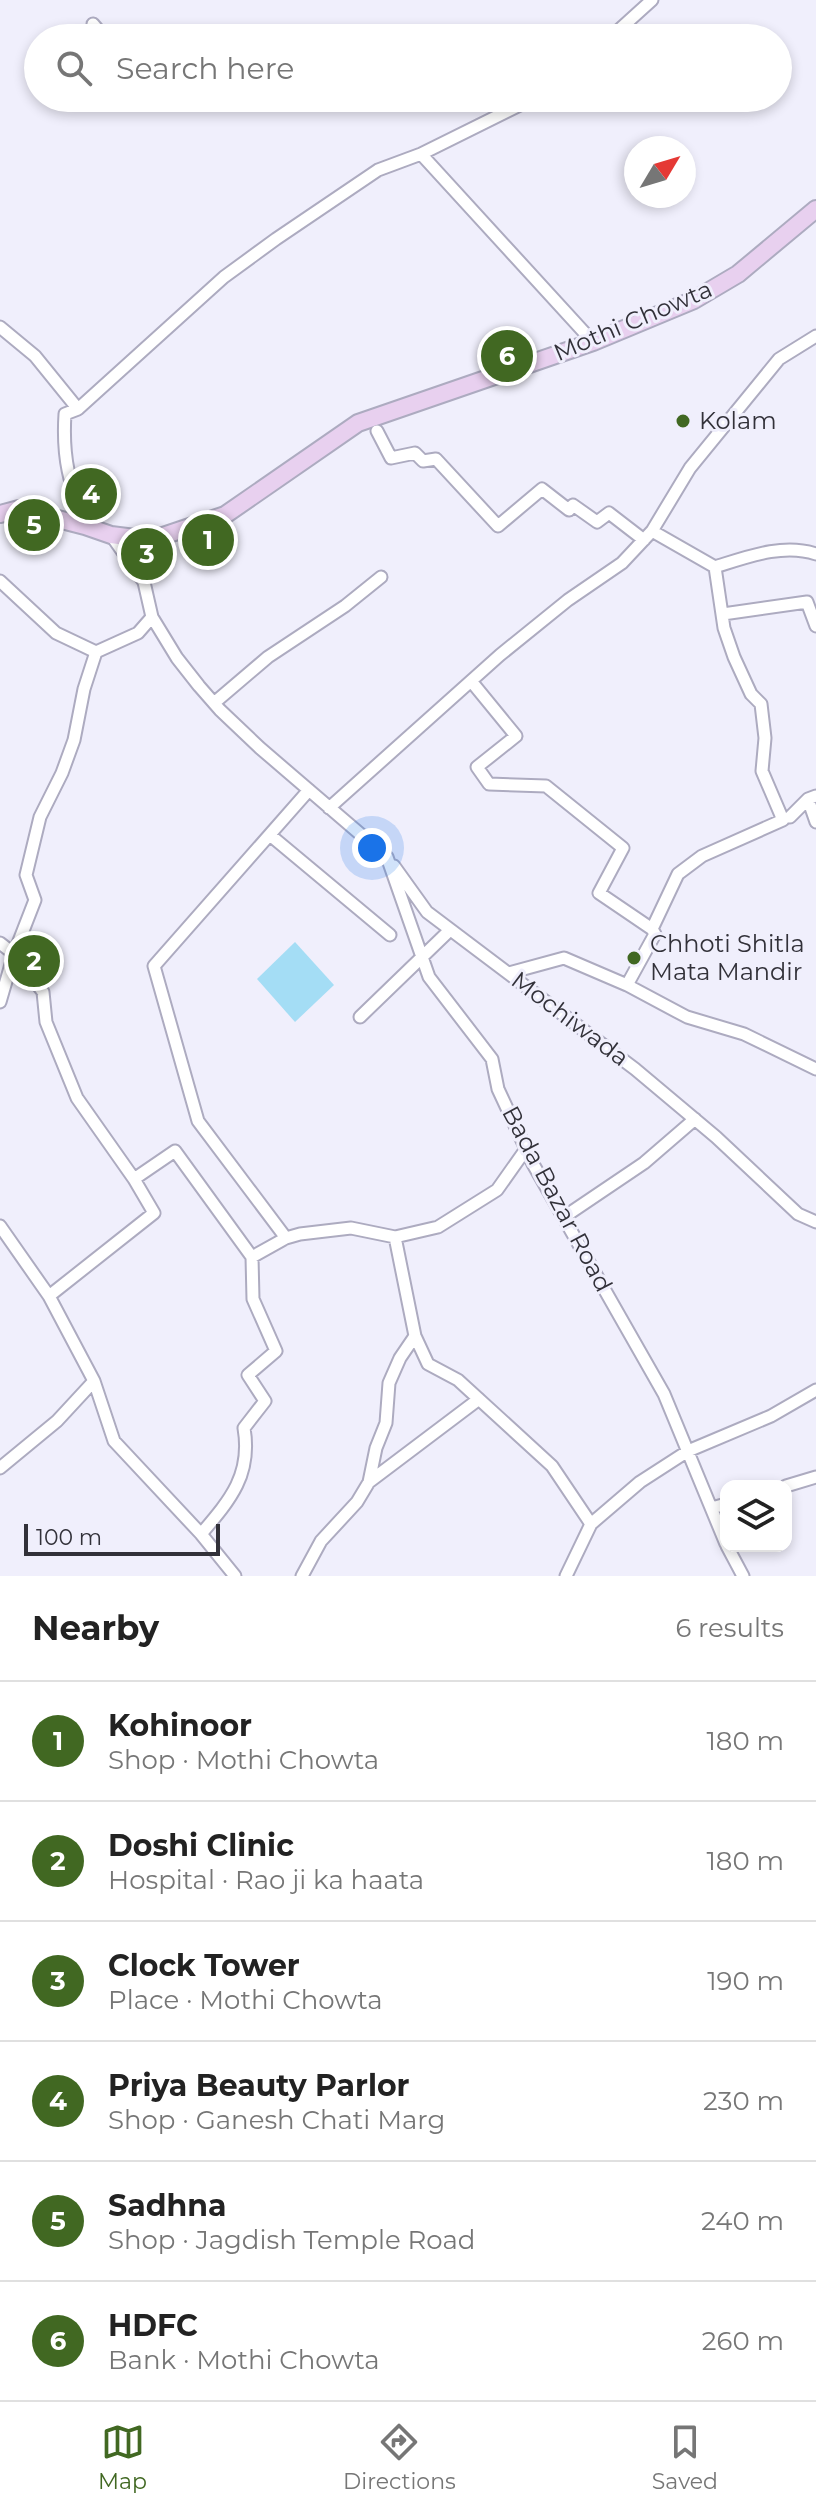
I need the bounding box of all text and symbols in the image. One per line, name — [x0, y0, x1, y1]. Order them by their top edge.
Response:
search box — [24, 24, 792, 112]
icon: search — [52, 46, 96, 90]
text: Search here — [116, 50, 294, 87]
north arrow — [624, 136, 696, 208]
street label: Mothi Chowta — [549, 274, 716, 367]
pin: 6 — [481, 326, 533, 386]
place label: Kolam — [699, 406, 777, 435]
marker: Kolam — [674, 412, 692, 430]
pin: 4 — [65, 464, 117, 524]
pin: 5 — [8, 495, 60, 555]
pin: 1 — [182, 510, 234, 570]
pin: 3 — [121, 524, 173, 584]
your location — [352, 828, 392, 868]
place label: Chhoti Shitla Mata Mandir — [650, 929, 805, 986]
pin: 2 — [8, 931, 60, 991]
marker: Chhoti Shitla Mata Mandir — [625, 949, 643, 967]
street label: Mochiwada — [506, 965, 635, 1072]
street label: Bada Bazar Road — [496, 1101, 619, 1297]
map controls — [720, 1480, 792, 1552]
button: layers — [720, 1480, 792, 1552]
scale bar — [24, 1520, 220, 1556]
text: 100 m — [36, 1524, 102, 1551]
text: Nearby — [32, 1607, 159, 1649]
text: 6 results — [675, 1612, 784, 1644]
text: Kohinoor — [108, 1707, 252, 1744]
text: 1 — [53, 1725, 63, 1757]
text: 180 m — [706, 1725, 784, 1757]
text: Shop · Mothi Chowta — [108, 1744, 379, 1776]
text: Doshi Clinic — [108, 1827, 294, 1864]
text: 2 — [50, 1845, 66, 1877]
text: 180 m — [706, 1845, 784, 1877]
text: Hospital · Rao ji ka haata — [108, 1864, 424, 1896]
text: Clock Tower — [108, 1947, 300, 1984]
text: 3 — [50, 1965, 66, 1997]
text: 190 m — [707, 1965, 784, 1997]
text: Place · Mothi Chowta — [108, 1984, 383, 2016]
text: Priya Beauty Parlor — [108, 2067, 410, 2104]
text: 4 — [49, 2085, 67, 2117]
text: 230 m — [703, 2085, 784, 2117]
text: Shop · Ganesh Chati Marg — [108, 2104, 445, 2136]
text: Sadhna — [108, 2187, 227, 2224]
text: 5 — [50, 2205, 66, 2237]
text: 240 m — [701, 2205, 784, 2237]
text: Shop · Jagdish Temple Road — [108, 2224, 475, 2256]
text: HDFC — [108, 2307, 198, 2344]
text: 6 — [50, 2325, 66, 2357]
text: 260 m — [702, 2325, 784, 2357]
text: Bank · Mothi Chowta — [108, 2344, 380, 2376]
tab: Map — [98, 2420, 147, 2495]
tab: Directions — [343, 2420, 456, 2495]
tab: Saved — [652, 2420, 718, 2495]

